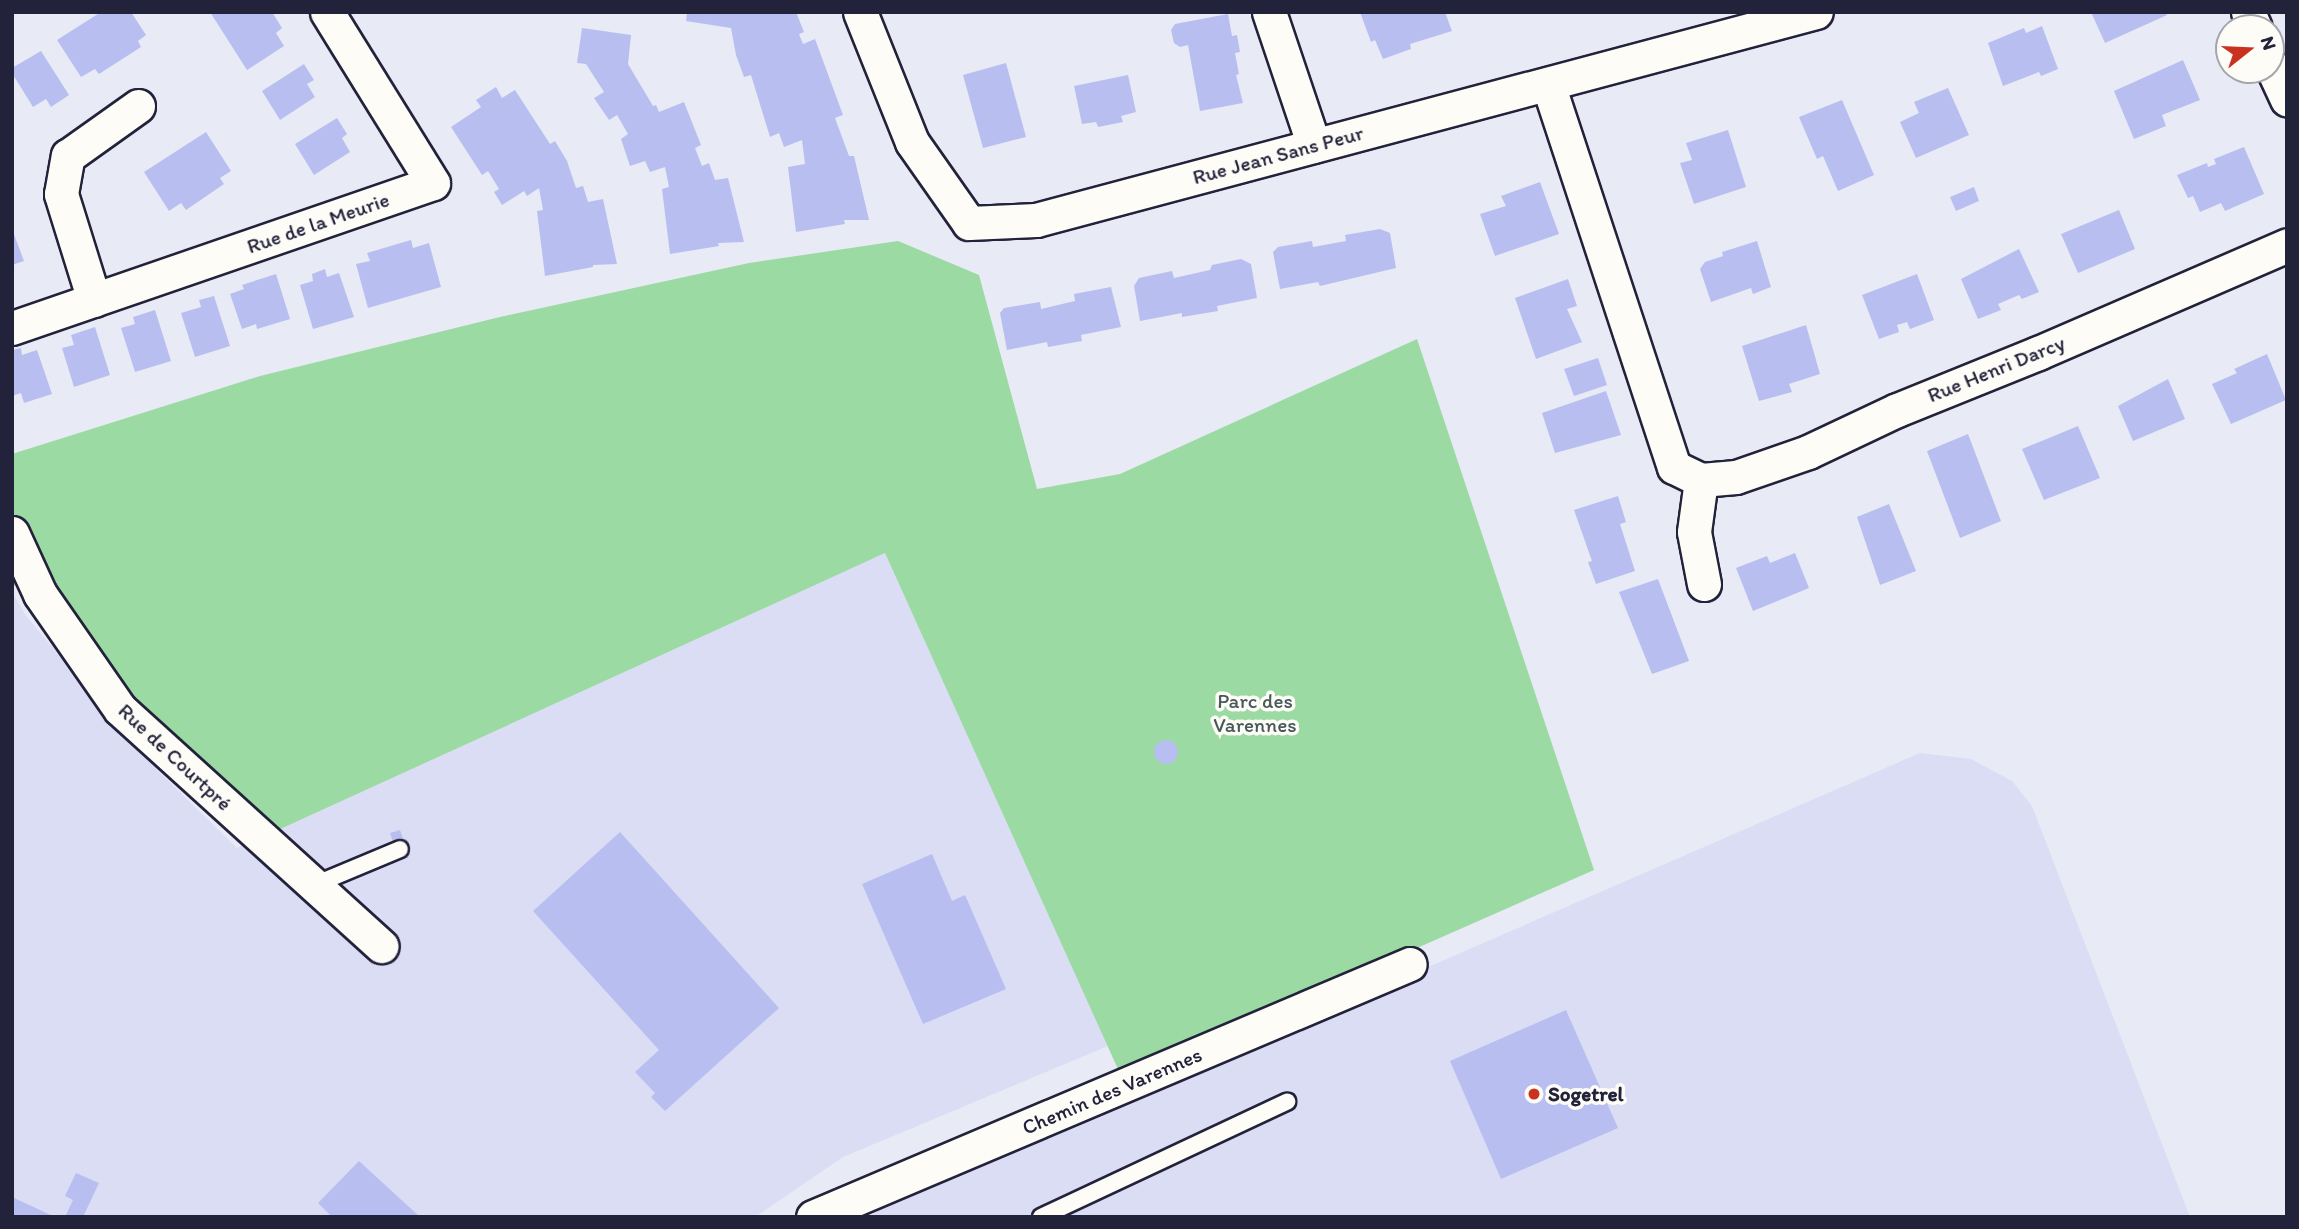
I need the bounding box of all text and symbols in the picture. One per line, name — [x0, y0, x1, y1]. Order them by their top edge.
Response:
north arrow — [2215, 14, 2285, 84]
text: N — [2256, 33, 2281, 53]
street label: Rue Jean Sans Peur — [1190, 120, 1366, 190]
street label: Rue de la Meurie — [244, 187, 392, 259]
street label: Rue Henri Darcy — [1924, 330, 2068, 408]
park label: Parc des Varennes — [1213, 688, 1297, 738]
street label: Rue de Courtpré — [113, 698, 237, 816]
street label: Chemin des Varennes — [1018, 1042, 1206, 1140]
place label: Sogetrel — [1548, 1081, 1624, 1107]
marker: Sogetrel — [1526, 1086, 1542, 1102]

